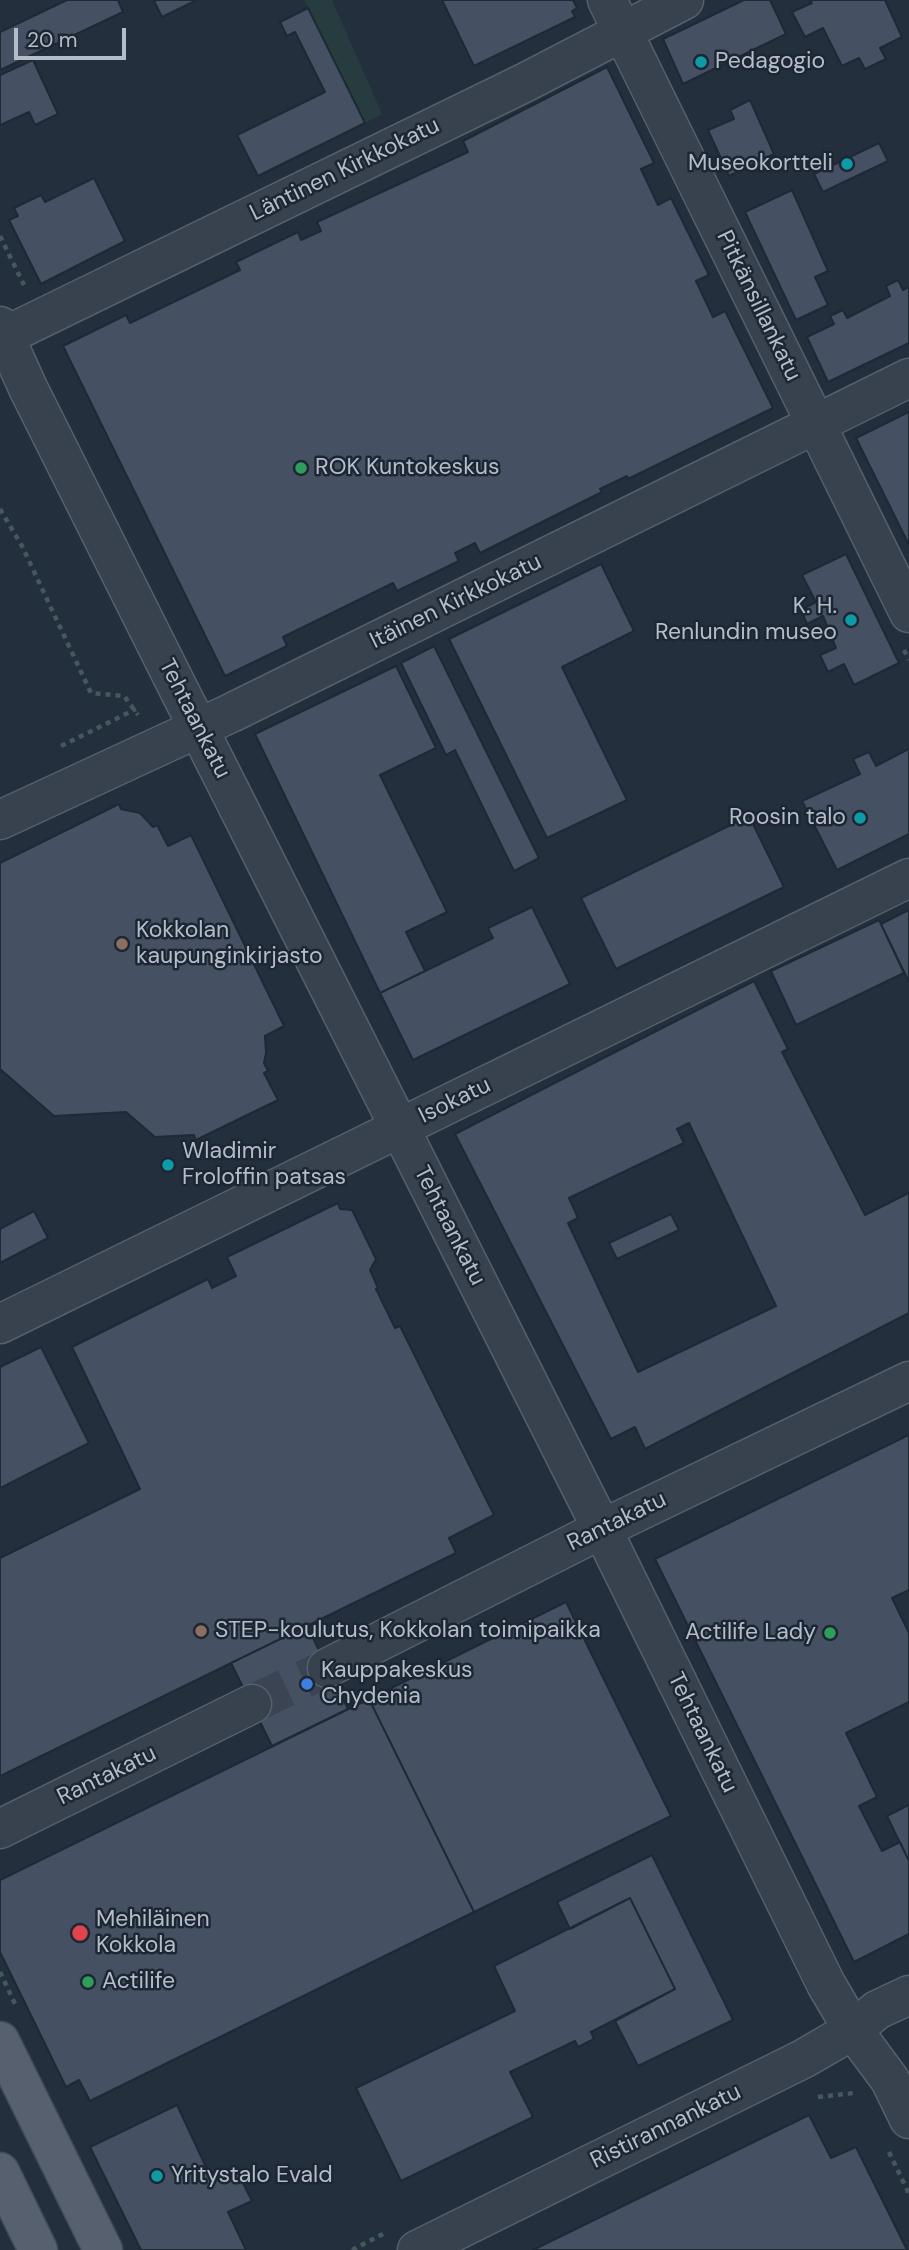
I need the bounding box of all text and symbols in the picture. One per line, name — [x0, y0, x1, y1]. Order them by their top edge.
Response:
scale bar — [18, 14, 130, 58]
text: 20 m — [27, 26, 78, 54]
place label: Pedagogio — [715, 48, 825, 76]
marker: Pedagogio — [693, 54, 709, 70]
street label: Läntinen Kirkkokatu — [246, 112, 444, 228]
place label: Museokortteli — [688, 150, 833, 178]
marker: Museokortteli — [839, 156, 855, 172]
street label: Pitkänsillankatu — [710, 226, 806, 386]
place label: ROK Kuntokeskus — [315, 454, 499, 482]
marker: ROK Kuntokeskus — [293, 460, 309, 476]
street label: Itäinen Kirkkokatu — [366, 549, 546, 655]
place label: K. H. Renlundin museo — [655, 593, 837, 647]
marker: K. H. Renlundin museo — [843, 612, 859, 628]
street label: Tehtaankatu — [152, 655, 236, 783]
place label: Roosin talo — [729, 804, 846, 832]
marker: Roosin talo — [852, 810, 868, 826]
place label: Kokkolan kaupunginkirjasto — [136, 917, 323, 971]
marker: Kokkolan kaupunginkirjasto — [114, 936, 130, 952]
street label: Isokatu — [415, 1072, 495, 1130]
place label: Wladimir Froloffin patsas — [182, 1138, 346, 1192]
marker: Wladimir Froloffin patsas — [160, 1157, 176, 1173]
street label: Tehtaankatu — [407, 1162, 491, 1290]
street label: Rantakatu — [563, 1486, 671, 1558]
place label: STEP-koulutus, Kokkolan toimipaikka — [215, 1617, 601, 1645]
place label: Actilife Lady — [685, 1619, 816, 1647]
marker: STEP-koulutus, Kokkolan toimipaikka — [193, 1623, 209, 1639]
marker: Actilife Lady — [822, 1625, 838, 1641]
place label: Kauppakeskus Chydenia — [321, 1657, 473, 1711]
street label: Tehtaankatu — [661, 1668, 743, 1798]
marker: Kauppakeskus Chydenia — [299, 1676, 315, 1692]
street label: Rantakatu — [53, 1740, 161, 1812]
place label: Mehiläinen Kokkola — [96, 1906, 210, 1960]
marker: Mehiläinen Kokkola — [70, 1923, 90, 1943]
place label: Actilife — [102, 1968, 175, 1996]
marker: Actilife — [80, 1974, 96, 1990]
street label: Ristirannankatu — [586, 2079, 746, 2175]
place label: Yritystalo Evald — [171, 2162, 333, 2190]
marker: Yritystalo Evald — [149, 2168, 165, 2184]

